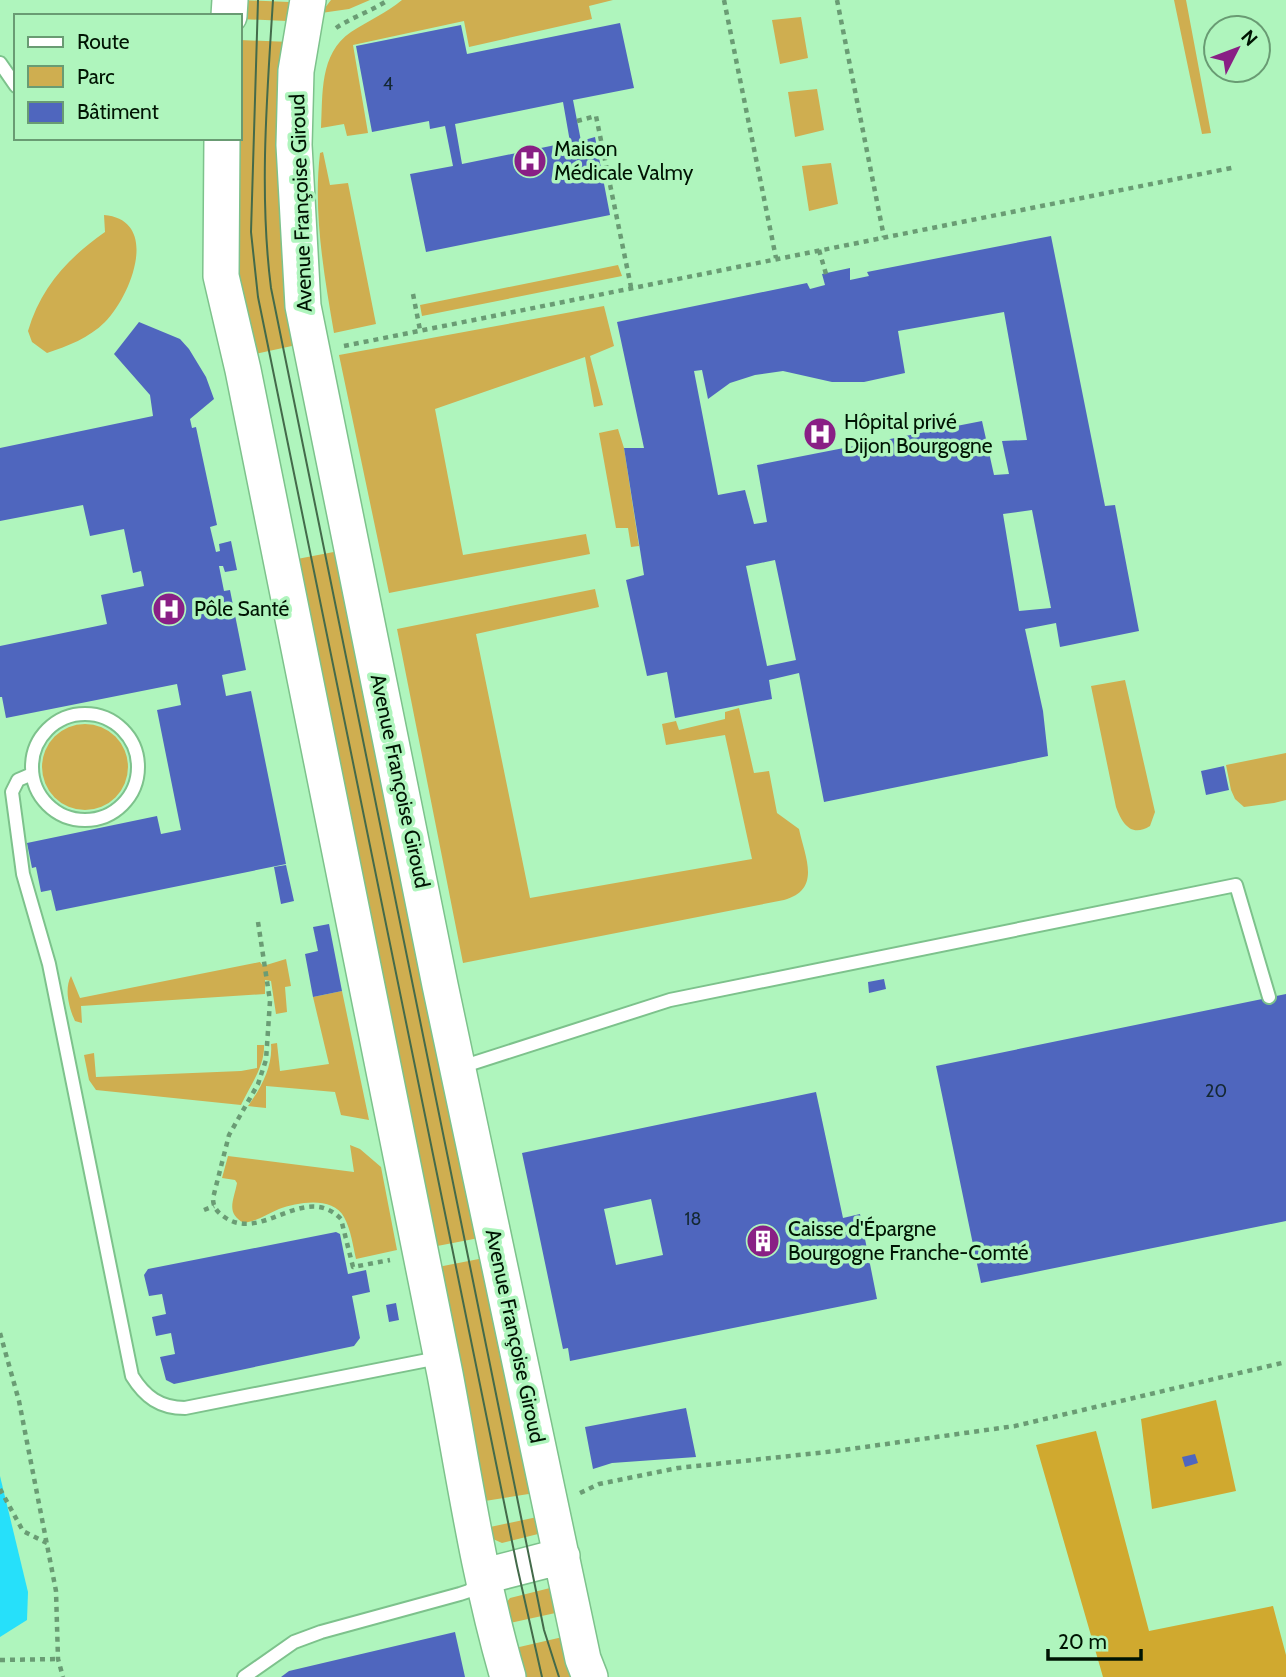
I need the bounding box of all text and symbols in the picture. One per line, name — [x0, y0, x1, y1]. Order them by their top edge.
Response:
legend — [14, 14, 242, 140]
north arrow — [1202, 14, 1272, 84]
text: N — [1236, 25, 1262, 51]
text: Route — [77, 29, 130, 54]
text: Parc — [77, 64, 115, 89]
house number: 4 — [383, 73, 393, 95]
street label: Avenue Françoise Giroud — [284, 94, 317, 313]
text: Bâtiment — [77, 99, 159, 124]
place label: Maison Médicale Valmy — [554, 136, 694, 185]
hospital icon: Maison Médicale Valmy — [511, 142, 549, 180]
place label: Hôpital privé Dijon Bourgogne — [844, 409, 993, 459]
hospital icon: Hôpital privé Dijon Bourgogne — [801, 415, 839, 453]
hospital icon: Pôle Santé — [150, 590, 188, 628]
place label: Pôle Santé — [194, 596, 290, 621]
street label: Avenue Françoise Giroud — [366, 672, 435, 890]
house number: 20 — [1205, 1080, 1227, 1102]
house number: 18 — [685, 1208, 701, 1230]
place label: Caisse d'Épargne Bourgogne Franche-Comté — [788, 1216, 1029, 1265]
building icon: Caisse d'Épargne Bourgogne Franche-Comté — [744, 1222, 782, 1260]
street label: Avenue Françoise Giroud — [481, 1227, 550, 1445]
scale bar — [1048, 1618, 1141, 1662]
text: 20 m — [1058, 1629, 1107, 1654]

